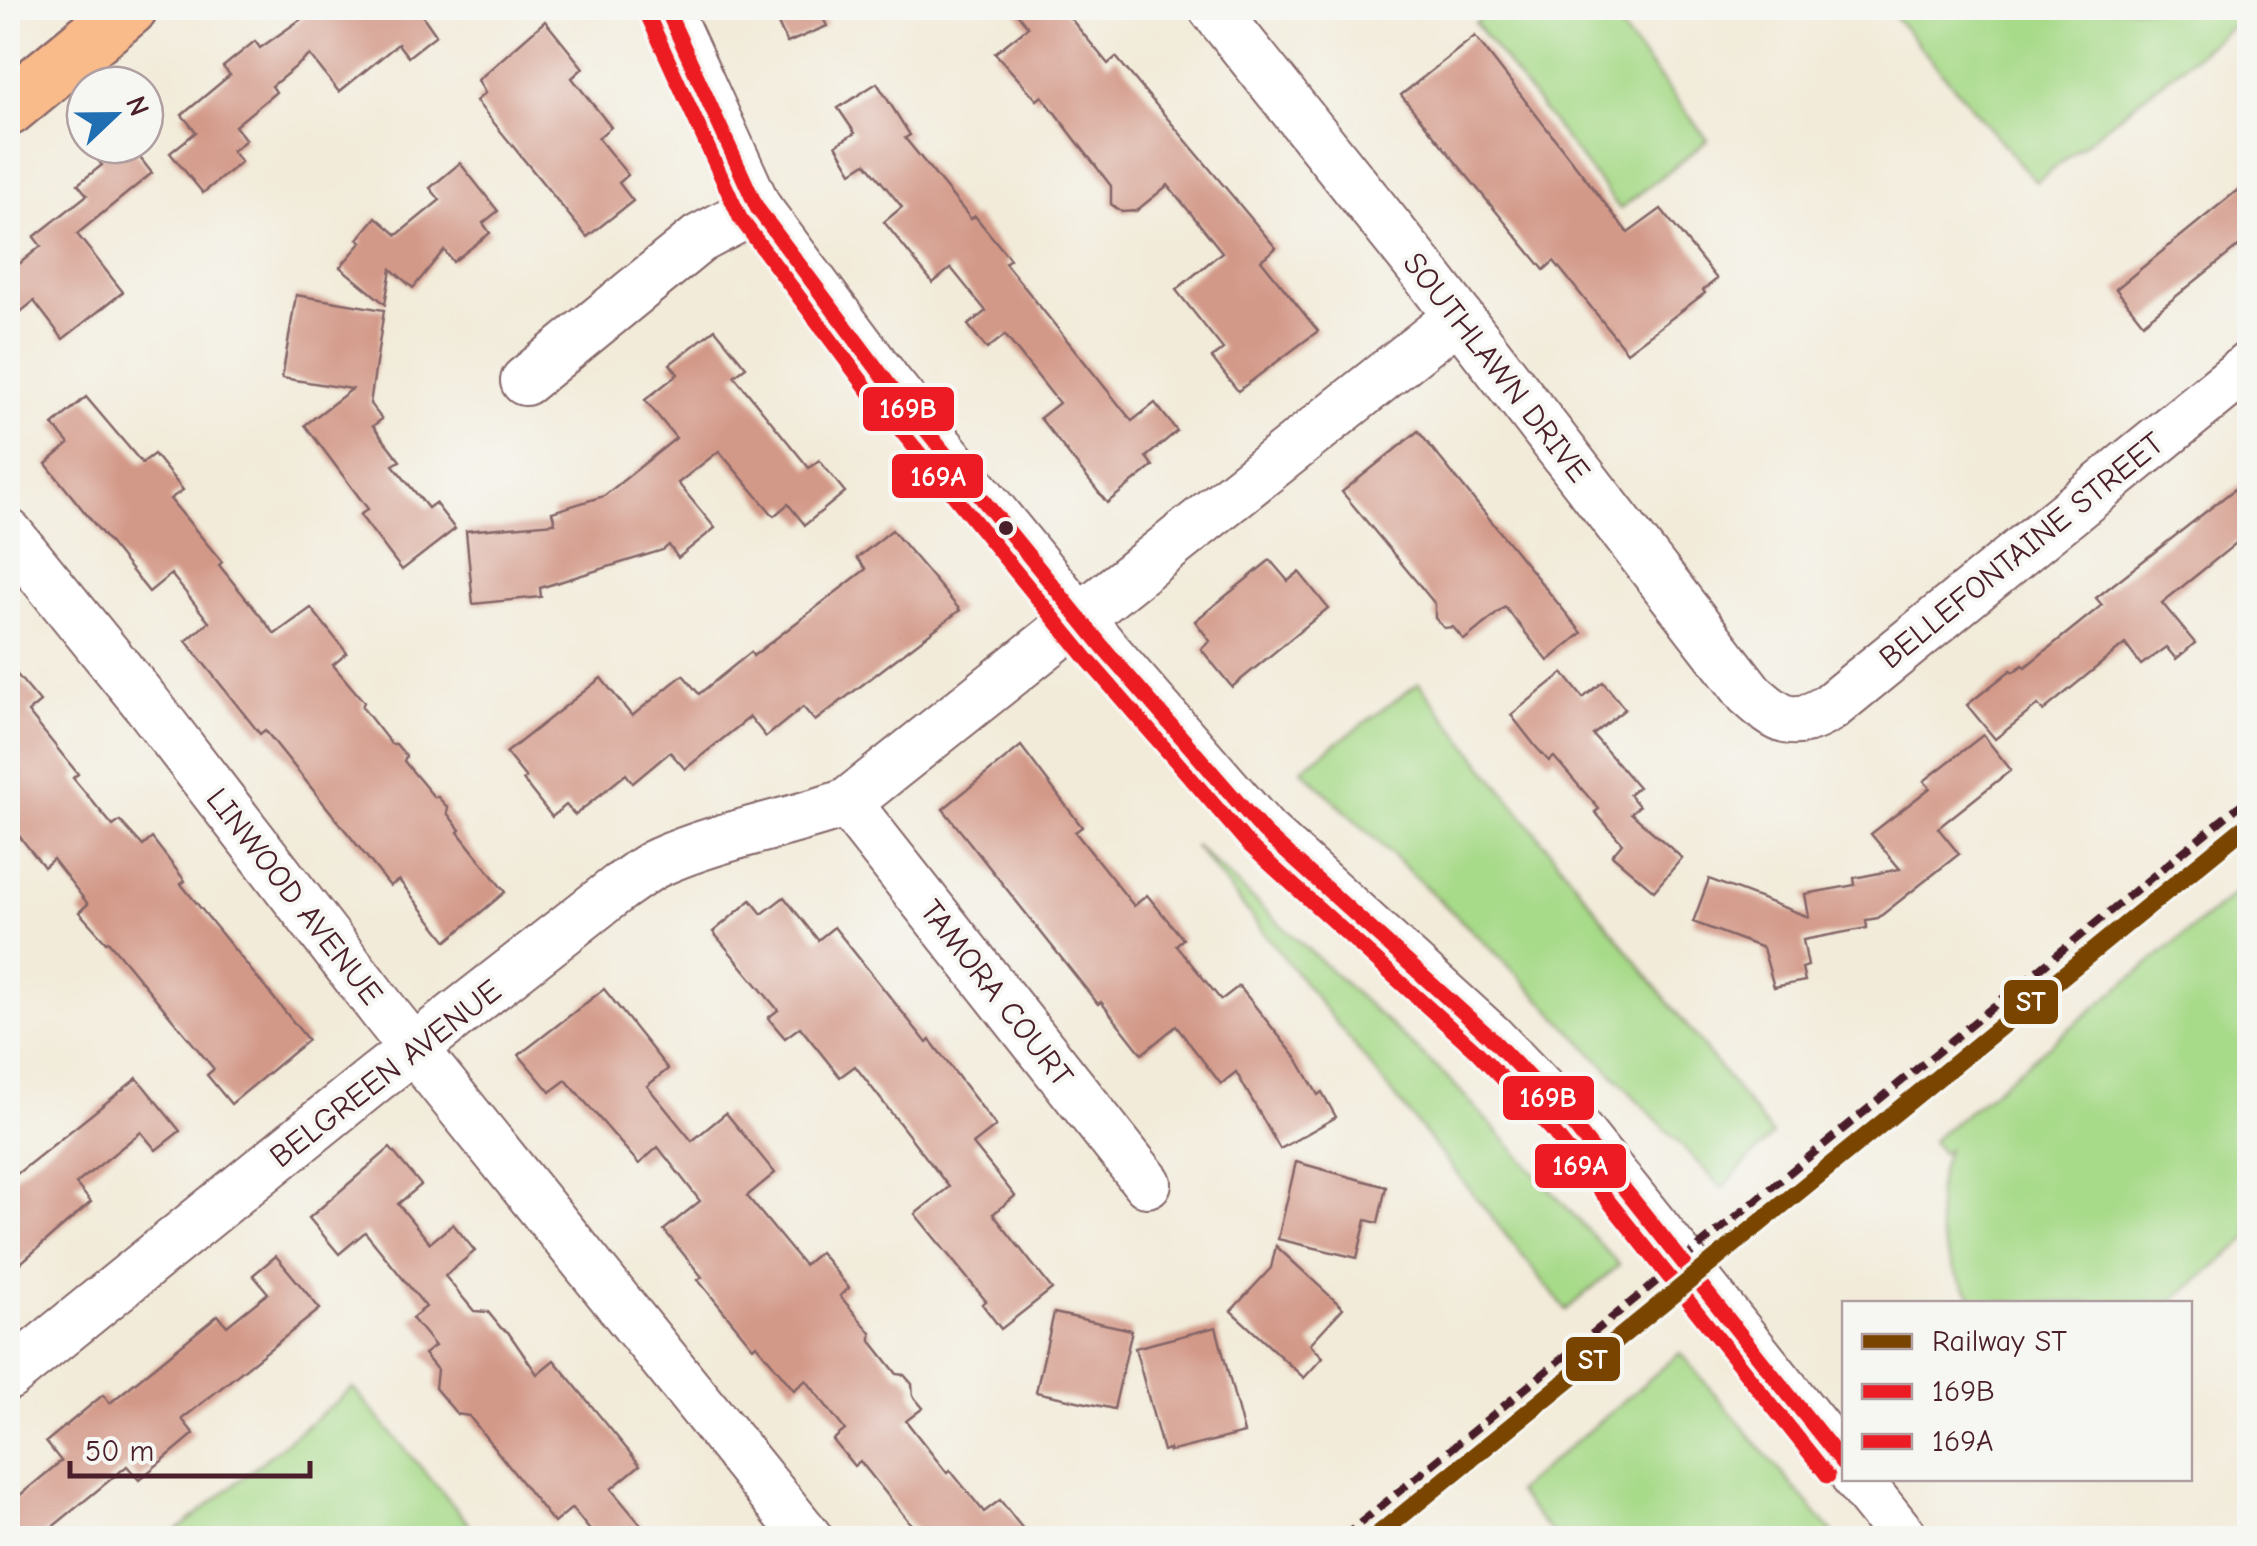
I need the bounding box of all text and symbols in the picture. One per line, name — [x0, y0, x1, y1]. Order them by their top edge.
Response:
north arrow — [65, 65, 165, 165]
text: N — [119, 92, 156, 120]
street label: SOUTHLAWN DRIVE — [1396, 245, 1598, 489]
line badge: 169B — [861, 385, 956, 433]
text: 169B — [879, 393, 937, 425]
street label: BELLEFONTAINE STREET — [1872, 424, 2171, 676]
line badge: 169A — [890, 452, 985, 500]
text: 169A — [910, 461, 966, 493]
unlabelled marker — [996, 518, 1016, 538]
street label: LINWOOD AVENUE — [199, 781, 391, 1012]
street label: TAMORA COURT — [912, 893, 1081, 1094]
street label: BELGREEN AVENUE — [263, 972, 508, 1175]
line badge: ST — [2002, 978, 2060, 1026]
text: ST — [2016, 986, 2046, 1018]
line badge: 169B — [1501, 1074, 1596, 1122]
text: 169B — [1519, 1082, 1577, 1114]
line badge: 169A — [1533, 1142, 1628, 1190]
text: 169A — [1552, 1150, 1608, 1182]
legend — [1842, 1301, 2192, 1481]
text: Railway ST — [1932, 1324, 2067, 1359]
line badge: ST — [1564, 1335, 1622, 1383]
text: ST — [1578, 1344, 1608, 1376]
text: 169B — [1932, 1374, 1995, 1409]
scale bar — [70, 1416, 310, 1478]
text: 169A — [1932, 1424, 1994, 1459]
text: 50 m — [85, 1434, 154, 1469]

